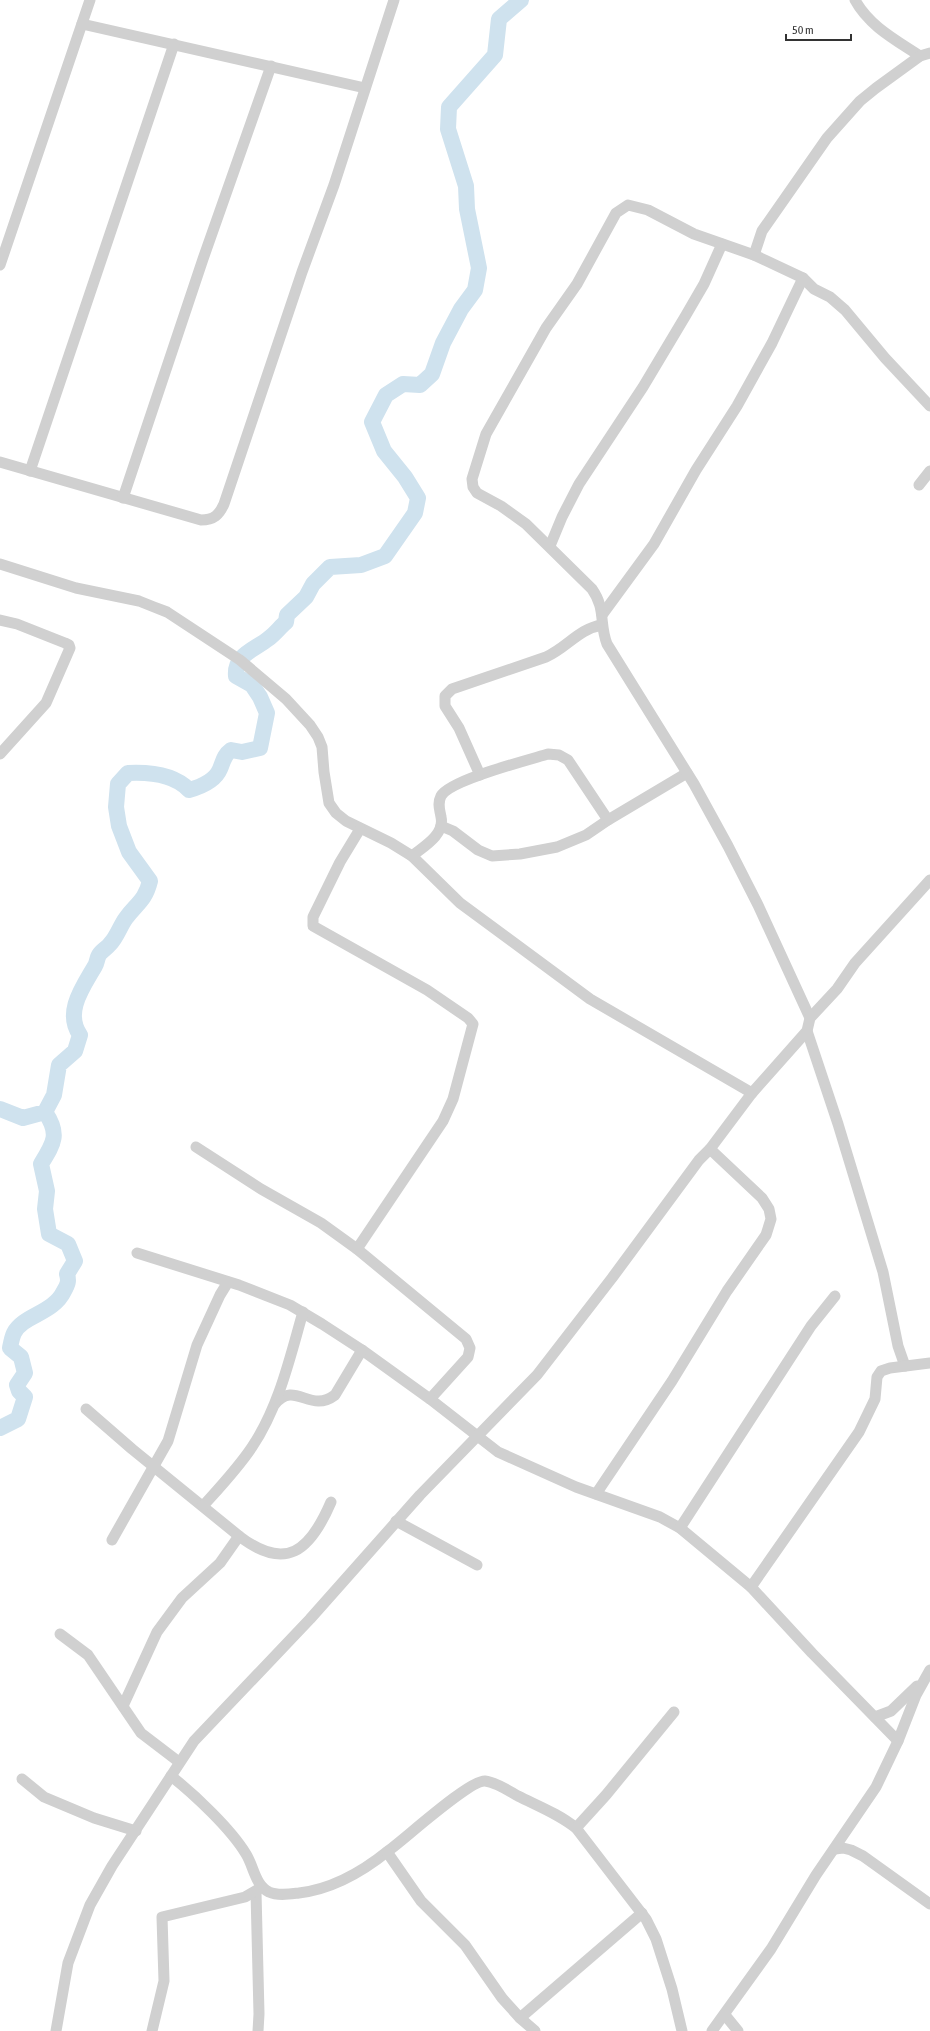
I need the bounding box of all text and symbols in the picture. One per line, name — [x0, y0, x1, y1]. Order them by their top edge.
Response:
scale bar — [786, 16, 851, 42]
text: 50 m — [792, 23, 814, 37]

